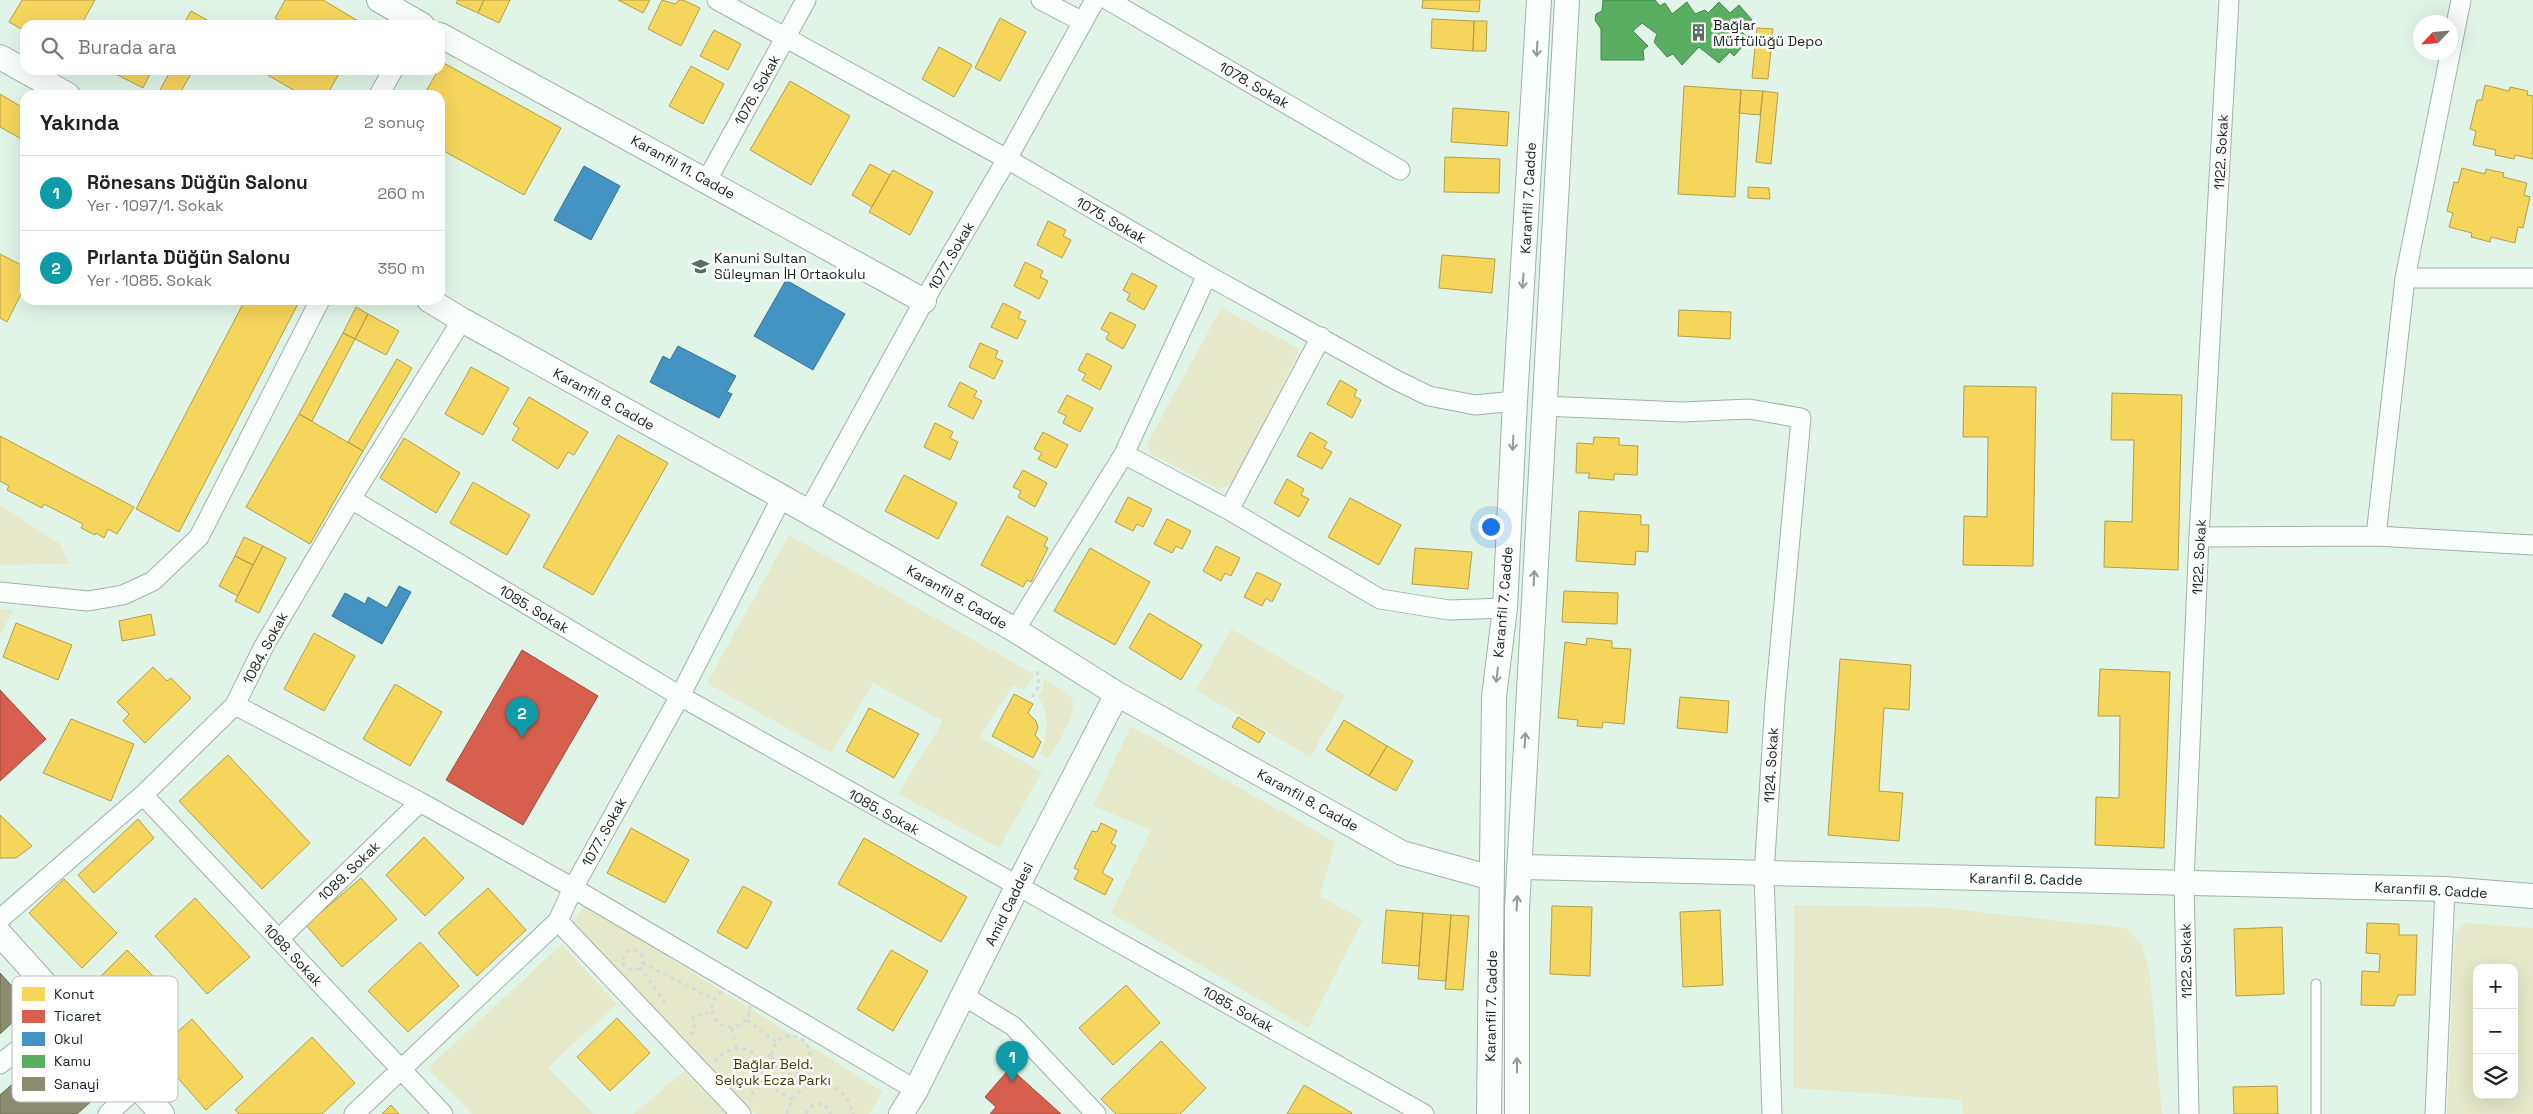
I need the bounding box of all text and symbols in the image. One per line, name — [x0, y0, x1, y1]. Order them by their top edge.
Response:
north arrow — [2413, 15, 2458, 60]
place label: Bağlar Müftülüğü Depo — [1713, 16, 1823, 50]
search box — [20, 20, 445, 75]
building icon: Bağlar Müftülüğü Depo — [1689, 23, 1709, 43]
icon: search — [38, 34, 66, 62]
text: Burada ara — [78, 35, 176, 60]
one-way arrow — [1532, 40, 1541, 56]
street label: 1076. Sokak — [730, 51, 784, 128]
street label: 1078. Sokak — [1216, 58, 1293, 113]
text: Yakında — [40, 109, 119, 136]
text: 2 sonuç — [364, 112, 425, 133]
street label: 1122. Sokak — [2210, 113, 2232, 190]
street label: Karanfil 11. Cadde — [628, 131, 738, 203]
street label: Karanfil 7. Cadde — [1516, 142, 1540, 254]
text: Rönesans Düğün Salonu — [87, 170, 308, 195]
text: 1 — [52, 183, 60, 204]
text: 260 m — [377, 183, 425, 204]
street label: 1075. Sokak — [1073, 193, 1150, 247]
text: Yer · 1097/1. Sokak — [87, 195, 224, 216]
street label: 1077. Sokak — [924, 218, 978, 294]
text: Pırlanta Düğün Salonu — [87, 245, 290, 270]
place label: Kanuni Sultan Süleyman İH Ortaokulu — [714, 249, 866, 283]
school or university icon: Kanuni Sultan Süleyman İH Ortaokulu — [690, 256, 710, 276]
text: 2 — [51, 258, 61, 279]
text: 350 m — [378, 258, 425, 279]
text: Yer · 1085. Sokak — [87, 270, 212, 291]
one-way arrow — [1519, 273, 1528, 289]
street label: Karanfil 8. Cadde — [550, 364, 658, 434]
one-way arrow — [1508, 435, 1517, 451]
your location — [1478, 514, 1504, 540]
street label: 1122. Sokak — [2188, 518, 2210, 595]
street label: Karanfil 7. Cadde — [1489, 546, 1517, 658]
street label: Karanfil 8. Cadde — [903, 561, 1011, 633]
one-way arrow — [1529, 570, 1538, 586]
street label: 1085. Sokak — [496, 581, 573, 637]
street label: 1084. Sokak — [238, 608, 292, 687]
one-way arrow — [1491, 666, 1501, 682]
pin: 2 — [506, 697, 538, 738]
street label: 1124. Sokak — [1760, 726, 1782, 803]
one-way arrow — [1521, 733, 1530, 749]
street label: Karanfil 8. Cadde — [1254, 765, 1362, 835]
street label: 1085. Sokak — [845, 785, 923, 839]
street label: 1077. Sokak — [578, 794, 631, 870]
street label: 1089. Sokak — [314, 837, 384, 905]
street label: Amid Caddesi — [981, 859, 1037, 949]
street label: Karanfil 8. Cadde — [1969, 869, 2083, 889]
street label: Karanfil 8. Cadde — [2374, 878, 2488, 902]
one-way arrow — [1512, 895, 1522, 912]
street label: 1088. Sokak — [259, 920, 327, 990]
street label: 1122. Sokak — [2176, 923, 2196, 999]
street label: Karanfil 7. Cadde — [1481, 950, 1501, 1062]
map controls — [2473, 964, 2518, 1099]
button: + — [2473, 964, 2518, 1009]
legend — [12, 976, 178, 1102]
street label: 1085. Sokak — [1199, 982, 1277, 1036]
text: Konut — [54, 985, 94, 1003]
text: Ticaret — [54, 1007, 101, 1025]
button: − — [2473, 1009, 2518, 1054]
text: Okul — [54, 1030, 83, 1048]
pin: 1 — [996, 1041, 1028, 1082]
text: Kamu — [54, 1052, 91, 1070]
button: layers — [2473, 1054, 2518, 1099]
park label: Bağlar Beld. Selçuk Ecza Parkı — [715, 1055, 831, 1089]
one-way arrow — [1512, 1058, 1522, 1074]
text: Sanayi — [54, 1075, 99, 1093]

